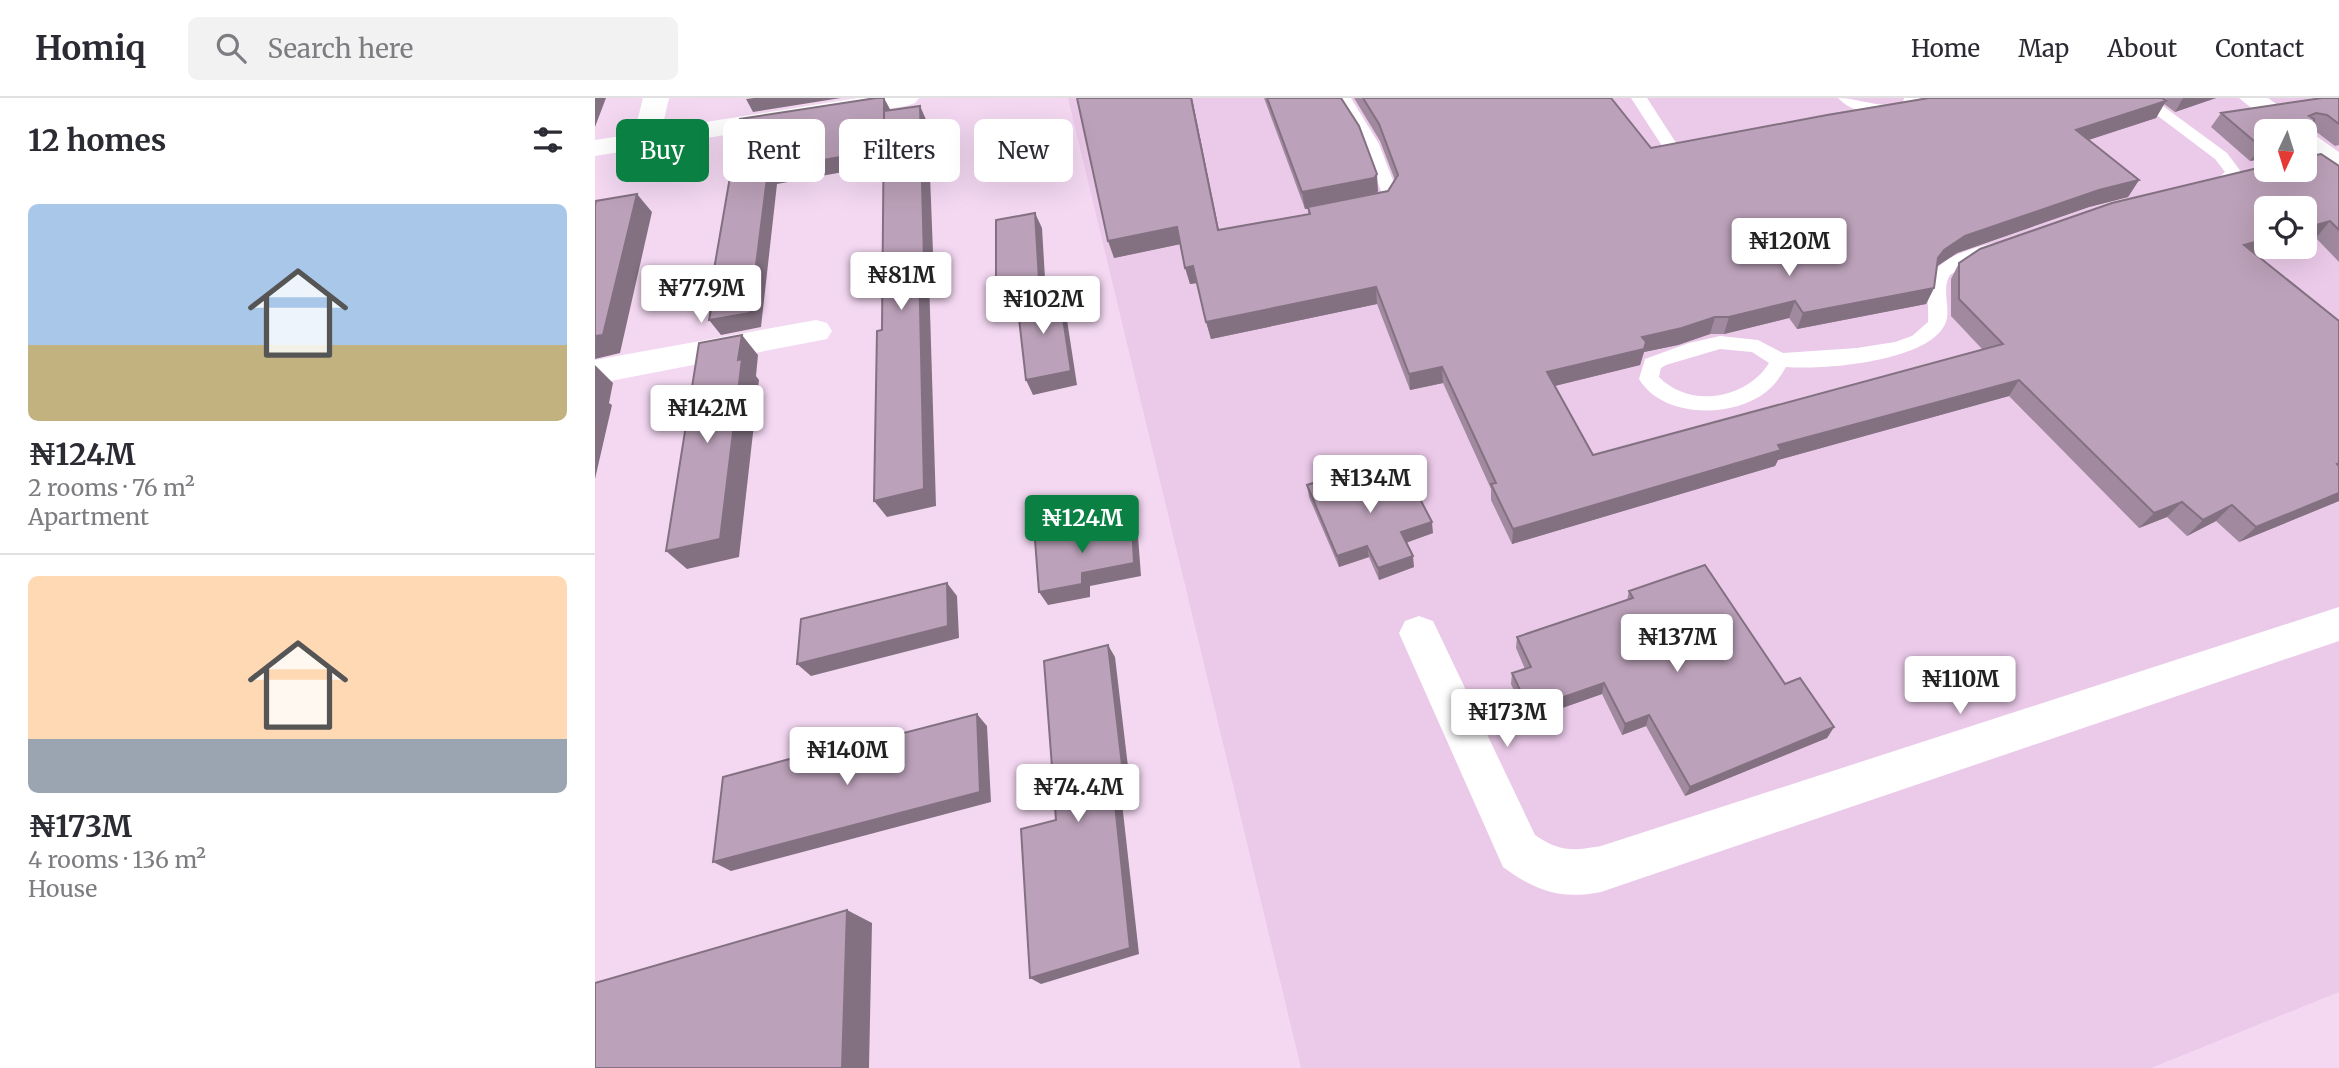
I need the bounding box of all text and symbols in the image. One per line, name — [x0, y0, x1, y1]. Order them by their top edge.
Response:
search box — [188, 17, 678, 80]
text: Homiq — [35, 28, 146, 69]
icon: search — [212, 29, 250, 67]
text: Search here — [268, 32, 413, 65]
text: Home — [1911, 33, 1980, 64]
text: Map — [2018, 33, 2069, 64]
text: About — [2107, 33, 2177, 64]
text: Contact — [2215, 33, 2304, 64]
chip: Buy — [616, 119, 709, 182]
chip: Rent — [723, 119, 825, 182]
chip: Filters — [839, 119, 960, 182]
chip: New — [974, 119, 1073, 182]
north arrow — [2254, 119, 2317, 182]
map controls — [2254, 119, 2317, 259]
text: 12 homes — [28, 121, 166, 159]
icon: filters — [529, 121, 567, 159]
button: locate — [2254, 196, 2317, 259]
pin: ₦120M — [1740, 218, 1838, 278]
text: ₦120M — [1748, 226, 1830, 255]
icon: home — [235, 250, 361, 376]
pin: ₦81M — [860, 252, 942, 312]
text: ₦81M — [866, 260, 936, 289]
pin: ₦77.9M — [644, 266, 758, 325]
text: ₦77.9M — [657, 273, 745, 302]
pin: ₦102M — [994, 276, 1092, 336]
text: ₦102M — [1002, 284, 1084, 313]
pin: ₦142M — [658, 386, 756, 445]
text: ₦142M — [666, 393, 748, 422]
text: ₦124M — [28, 435, 135, 473]
pin: ₦134M — [1321, 456, 1419, 515]
text: ₦134M — [1329, 463, 1411, 492]
text: 2 rooms · 76 m² — [28, 473, 195, 502]
pin: ₦124M — [1033, 496, 1131, 555]
text: Apartment — [28, 502, 149, 531]
text: ₦124M — [1041, 503, 1123, 532]
pin: ₦137M — [1628, 614, 1726, 674]
icon: home — [235, 622, 361, 748]
text: ₦137M — [1637, 622, 1717, 651]
pin: ₦110M — [1911, 656, 2009, 716]
text: ₦110M — [1921, 664, 1999, 693]
pin: ₦173M — [1458, 690, 1556, 749]
text: ₦173M — [1467, 697, 1547, 726]
pin: ₦140M — [798, 728, 896, 787]
text: ₦140M — [806, 735, 888, 764]
pin: ₦74.4M — [1021, 764, 1135, 824]
text: ₦74.4M — [1032, 772, 1124, 801]
text: ₦173M — [28, 807, 132, 845]
text: 4 rooms · 136 m² — [28, 845, 206, 874]
text: House — [28, 874, 97, 903]

